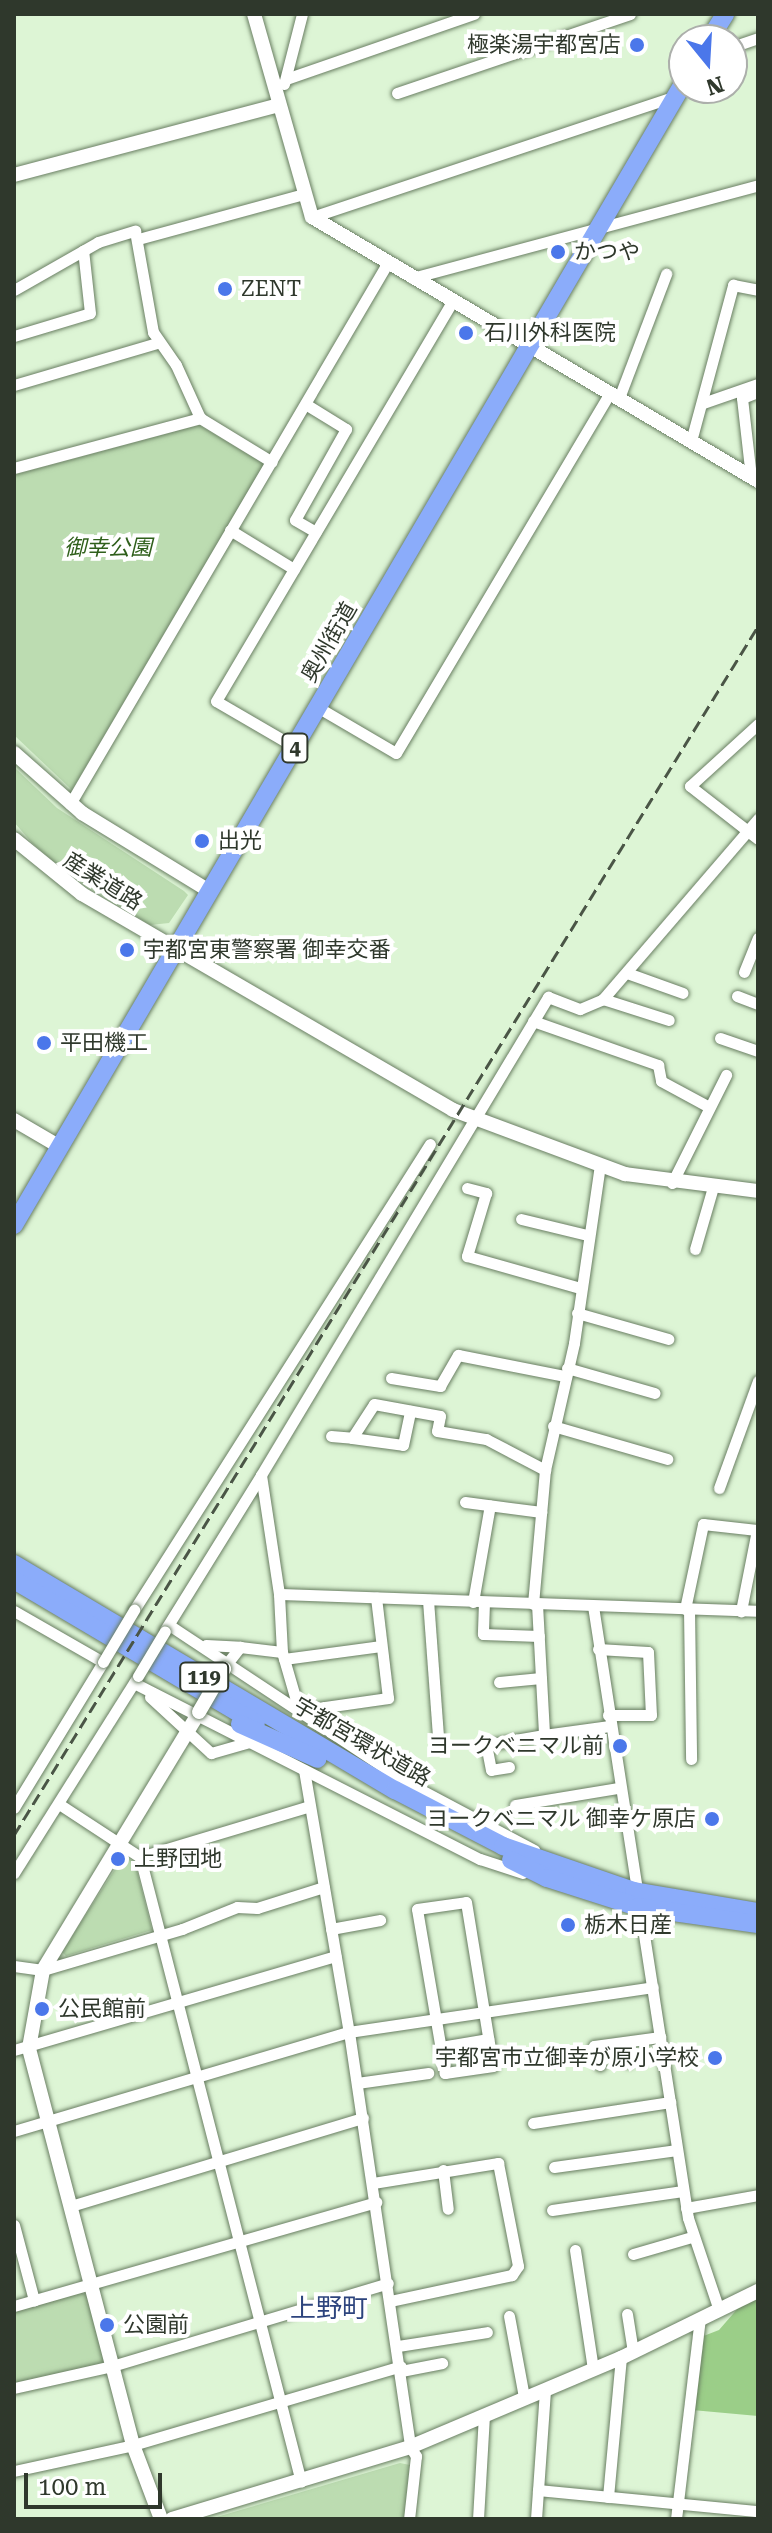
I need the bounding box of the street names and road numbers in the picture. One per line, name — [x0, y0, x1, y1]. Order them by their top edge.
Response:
street label: 奥州街道 — [296, 597, 362, 687]
road number: 4 — [281, 732, 309, 764]
street label: 産業道路 — [59, 846, 147, 916]
road number: 119 — [178, 1661, 230, 1693]
street label: 宇都宮環状道路 — [289, 1692, 435, 1792]

